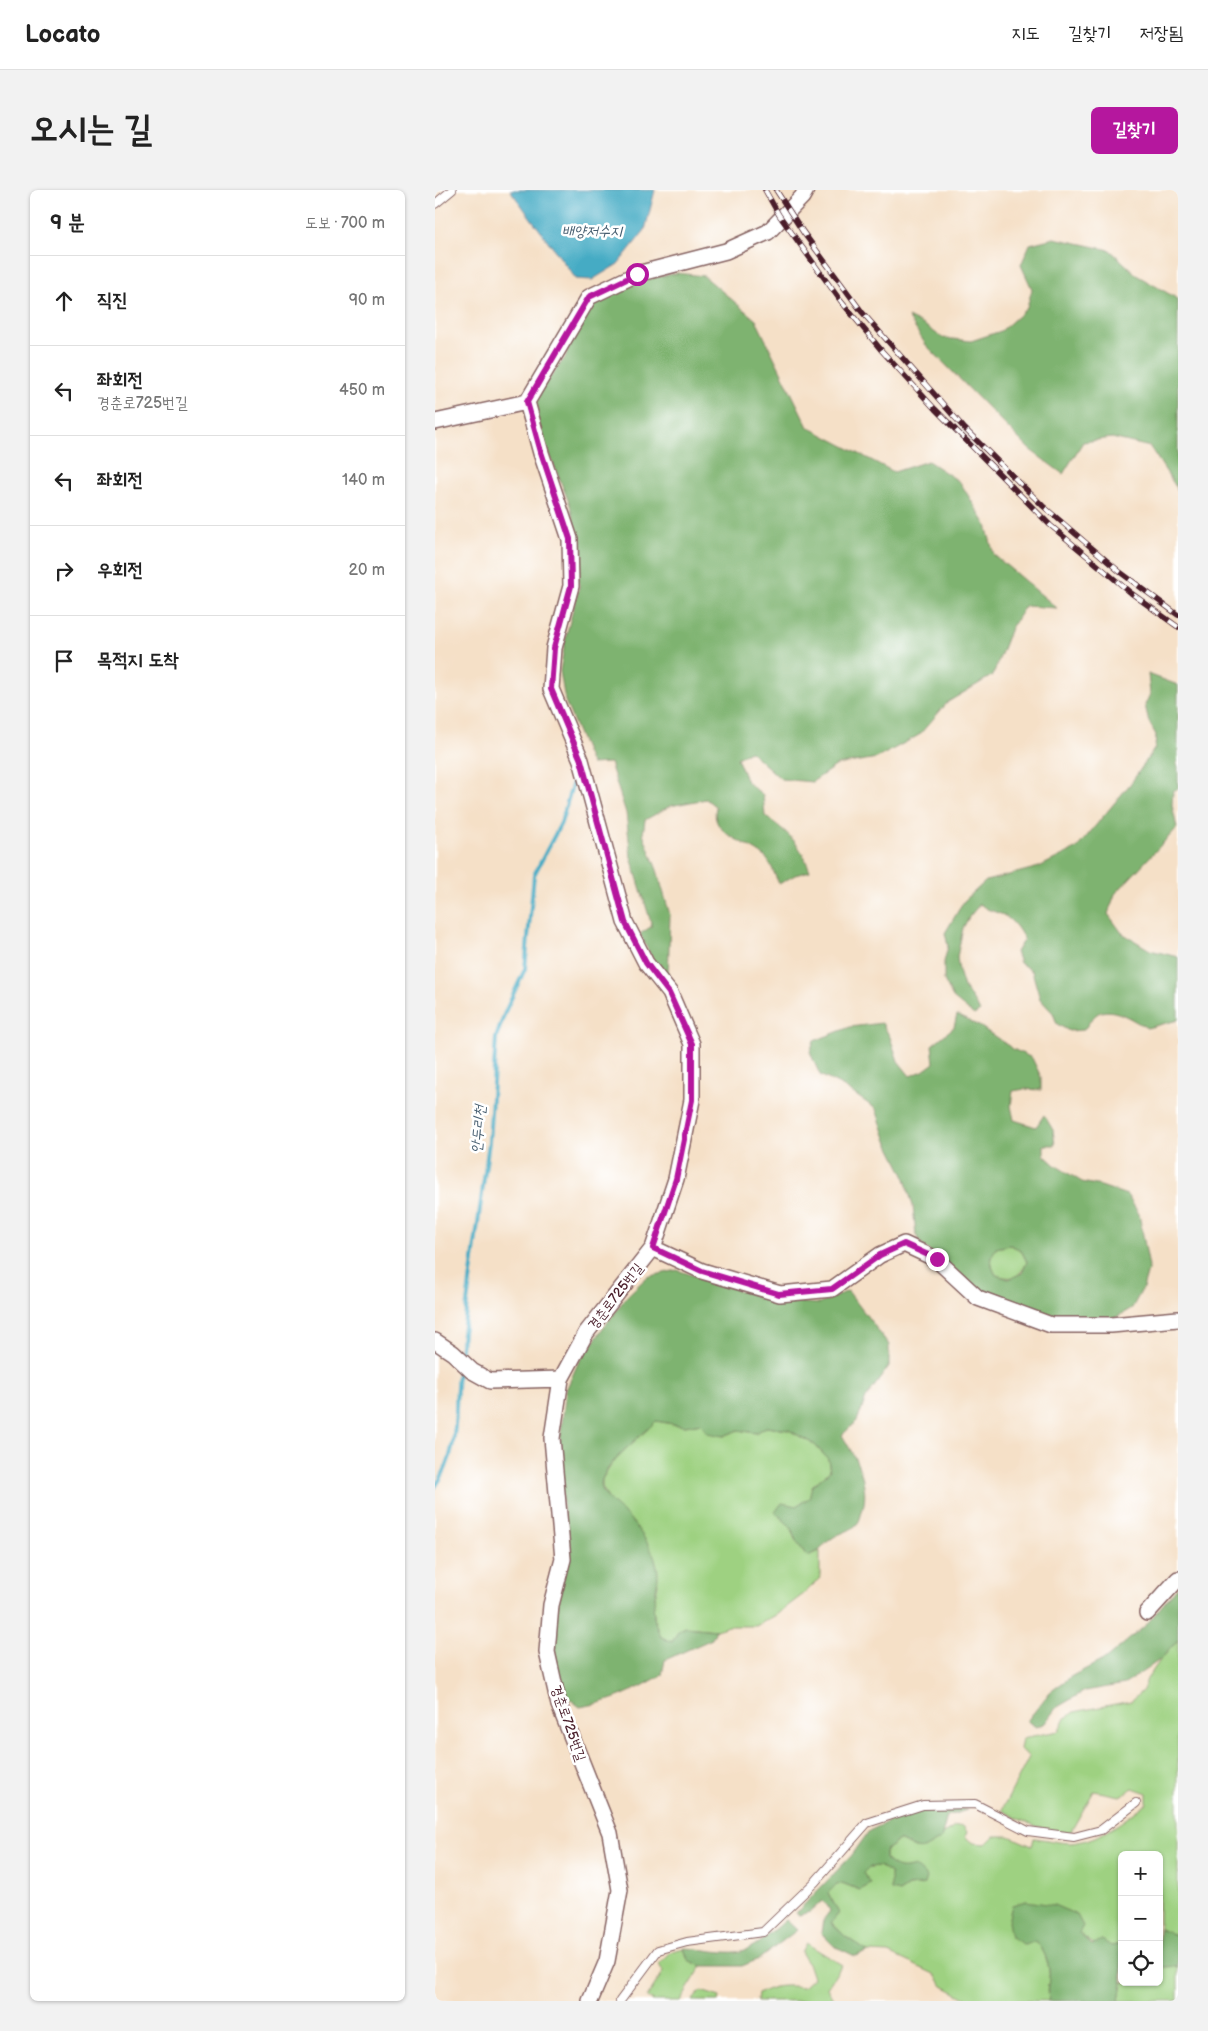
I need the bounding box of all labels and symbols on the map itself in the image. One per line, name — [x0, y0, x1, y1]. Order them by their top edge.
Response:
water label: 배양저수지 — [562, 222, 624, 241]
route start — [626, 263, 649, 286]
water label: 안두리천 — [467, 1102, 490, 1154]
route end — [926, 1248, 949, 1271]
street label: 경춘로725번길 — [584, 1259, 647, 1333]
street label: 경춘로725번길 — [548, 1683, 590, 1764]

